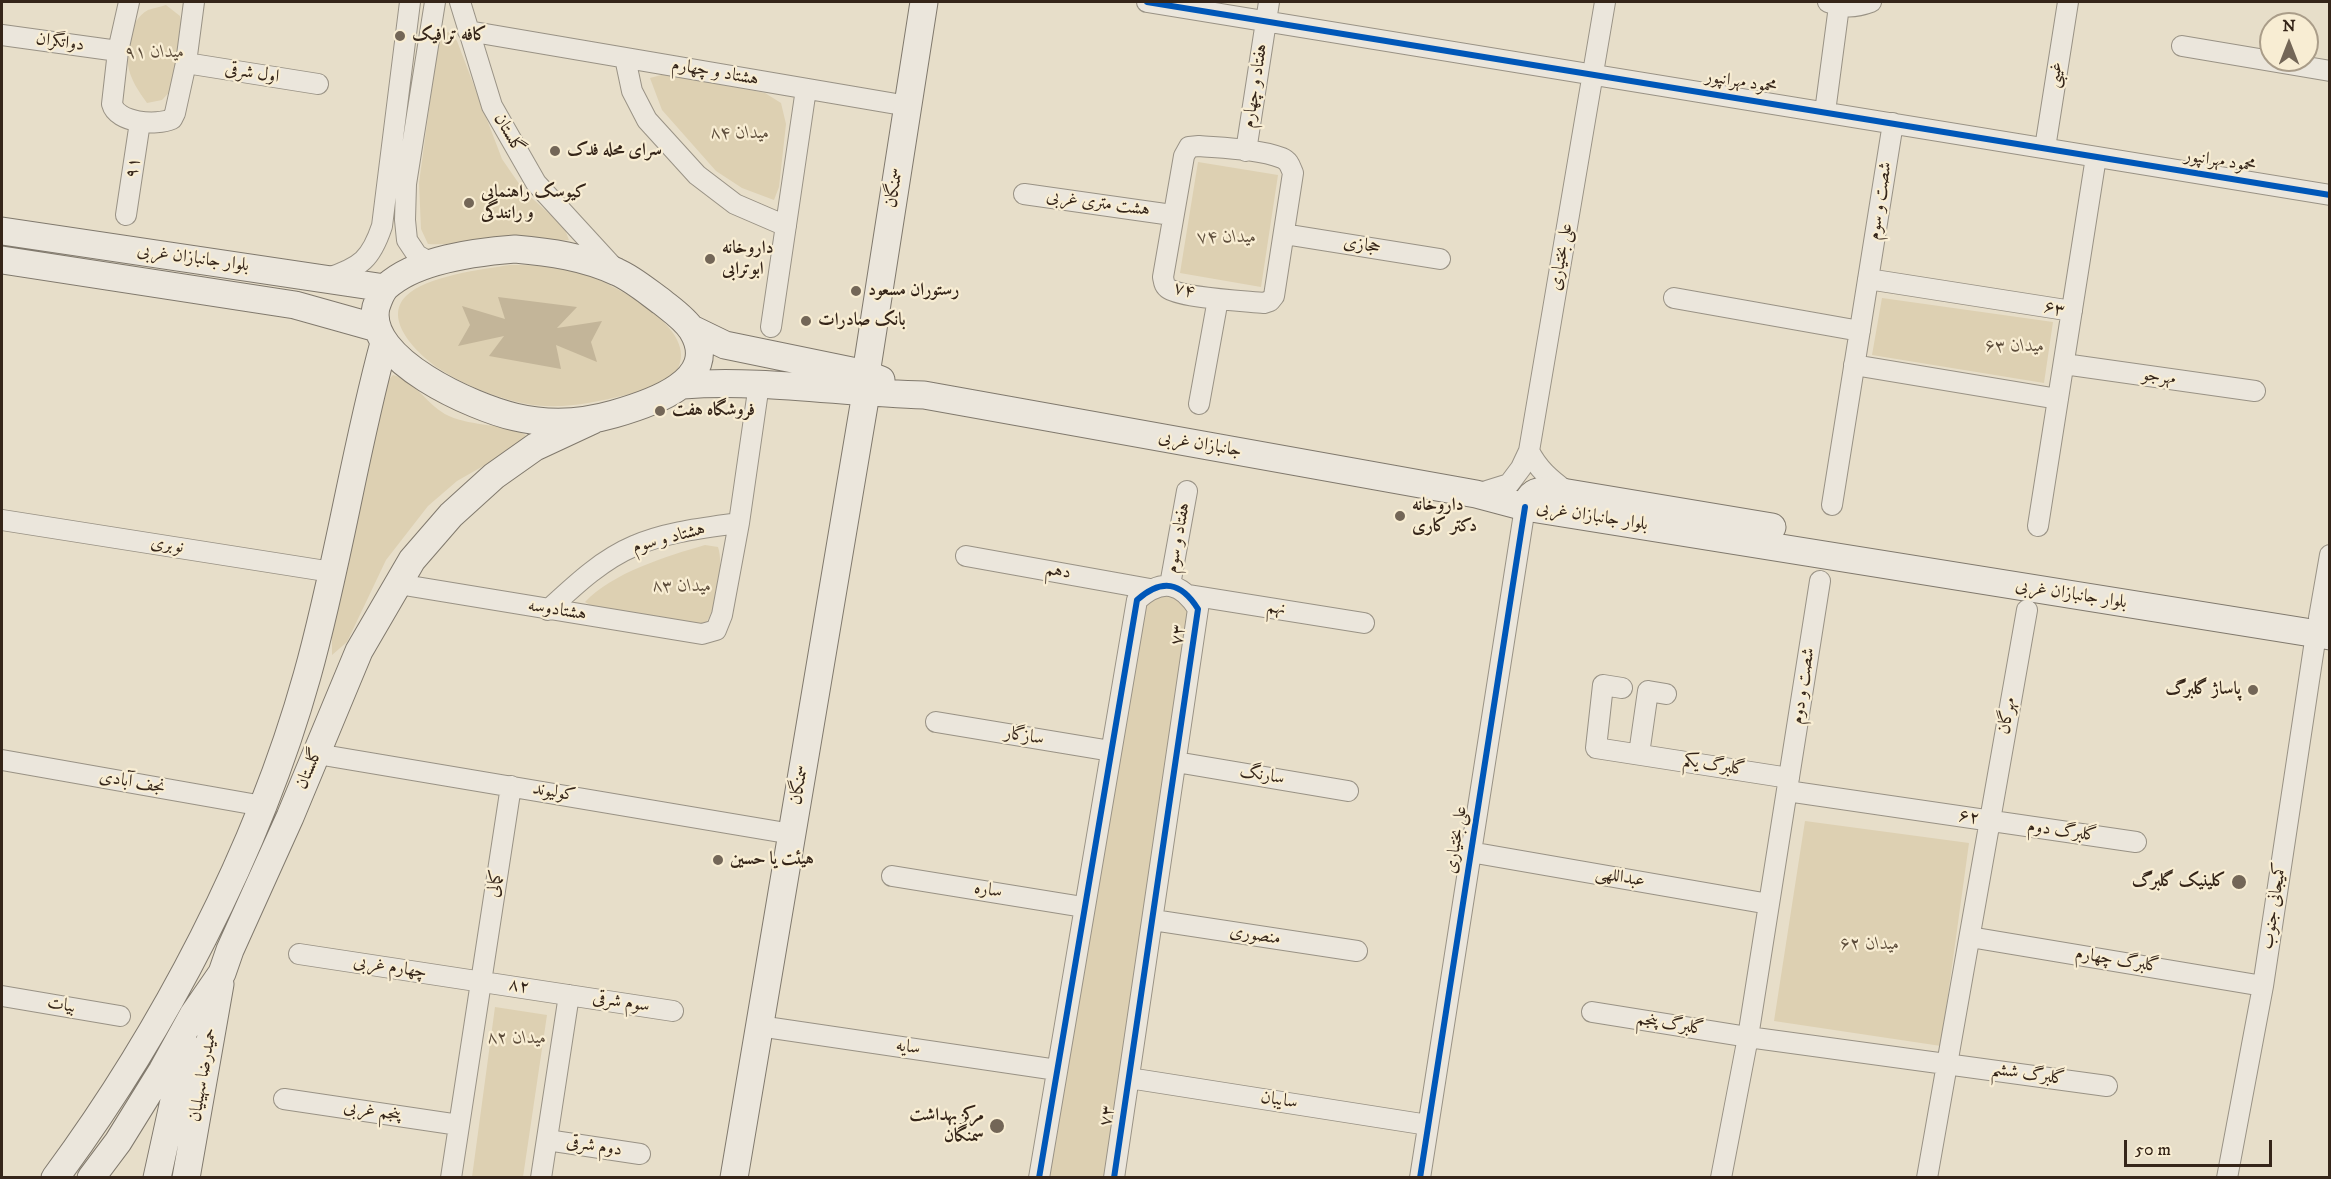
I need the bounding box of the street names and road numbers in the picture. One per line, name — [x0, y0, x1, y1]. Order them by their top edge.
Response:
street label: دواتگران — [34, 29, 86, 57]
street label: هفتاد و چهارم — [1239, 42, 1273, 130]
street label: هشتاد و چهارم — [670, 55, 760, 91]
street label: اول شرقی — [223, 59, 281, 89]
street label: غیبی — [2043, 60, 2069, 90]
street label: محمود مهرانپور — [1704, 67, 1778, 99]
street label: گلستان — [488, 110, 528, 158]
street label: محمود مهرانپور — [2183, 146, 2257, 178]
street label: ۹۱ — [122, 156, 146, 180]
street label: شصت و سوم — [1864, 160, 1898, 242]
street label: سمنگان — [881, 166, 909, 210]
street label: هشت متری غربی — [1045, 186, 1151, 222]
street label: علی بختیاری — [1545, 222, 1579, 292]
street label: حجازی — [1342, 232, 1382, 260]
street label: بلوار جانبازان غربی — [136, 240, 250, 278]
street label: ۷۴ — [1171, 278, 1197, 304]
street label: ۶۳ — [2041, 297, 2067, 323]
street label: مهرجو — [2141, 365, 2177, 391]
street label: جانبازان غربی — [1157, 427, 1243, 463]
street label: بلوار جانبازان غربی — [1535, 498, 1649, 536]
street label: هفتاد و سوم — [1162, 501, 1196, 575]
street label: هشتاد و سوم — [630, 519, 708, 559]
street label: نوبری — [149, 533, 185, 559]
street label: دهم — [1044, 559, 1072, 585]
street label: بلوار جانبازان غربی — [2014, 576, 2128, 614]
street label: هشتادوسه — [526, 596, 588, 626]
street label: نهم — [1265, 597, 1287, 621]
street label: ۷۳ — [1167, 623, 1191, 647]
street label: شصت و دوم — [1787, 646, 1821, 726]
street label: مهرگان — [1994, 696, 2022, 736]
street label: سازگار — [1003, 723, 1045, 751]
street label: گلستان — [292, 745, 328, 793]
street label: گلبرگ یکم — [1681, 750, 1747, 782]
street label: سارنگ — [1238, 761, 1286, 791]
street label: سمنگان — [786, 763, 814, 807]
street label: نجف آبادی — [97, 767, 167, 799]
street label: کولیوند — [531, 779, 577, 807]
street label: علی بختیاری — [1441, 805, 1473, 875]
street label: ۶۲ — [1957, 806, 1981, 830]
street label: گلبرگ دوم — [2026, 816, 2098, 848]
street label: کمیجانی جنوب — [2257, 861, 2293, 951]
street label: عبداللهی — [1594, 863, 1646, 893]
street label: کمالی — [483, 869, 509, 899]
street label: ساره — [972, 878, 1004, 904]
street label: منصوری — [1228, 921, 1282, 951]
street label: گلبرگ چهارم — [2073, 944, 2161, 978]
street label: چهارم غربی — [352, 952, 428, 984]
street label: ۸۲ — [507, 975, 531, 999]
street label: سوم شرقی — [591, 988, 651, 1018]
street label: بیات — [45, 993, 77, 1019]
street label: گلبرگ پنجم — [1635, 1009, 1705, 1041]
street label: حمیدرضا سهیلیان — [185, 1026, 223, 1124]
street label: سایه — [894, 1036, 922, 1060]
street label: گلبرگ ششم — [1990, 1059, 2066, 1091]
street label: سایبان — [1259, 1087, 1299, 1115]
street label: پنجم غربی — [342, 1097, 402, 1127]
street label: ۷۳ — [1096, 1104, 1120, 1128]
street label: دوم شرقی — [565, 1132, 623, 1162]

